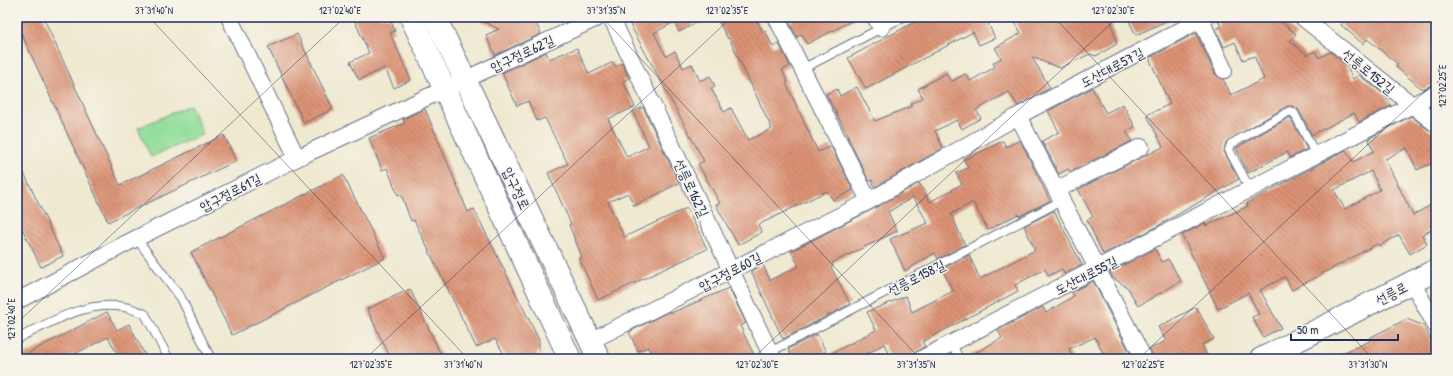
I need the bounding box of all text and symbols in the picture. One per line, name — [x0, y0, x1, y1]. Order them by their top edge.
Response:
text: 37°31'40"N — [135, 4, 173, 17]
text: 127°02'40"E — [319, 4, 362, 17]
text: 37°31'35"N — [587, 4, 625, 17]
text: 127°02'35"E — [706, 4, 749, 17]
text: 127°02'30"E — [1092, 4, 1135, 17]
street label: 압구정로62길 — [487, 30, 558, 76]
street label: 도산대로57길 — [1077, 42, 1148, 92]
street label: 선릉로152길 — [1339, 44, 1400, 99]
text: 127°02'25"E — [1436, 64, 1449, 107]
street label: 선릉로162길 — [670, 156, 714, 221]
street label: 압구정로 — [499, 164, 535, 212]
street label: 압구정로61길 — [196, 168, 265, 216]
street label: 압구정로60길 — [695, 247, 765, 295]
street label: 도산대로55길 — [1051, 251, 1121, 299]
street label: 선릉로158길 — [884, 254, 949, 300]
street label: 선릉로 — [1372, 277, 1410, 309]
text: 127°02'40"E — [5, 297, 18, 340]
scale bar — [1291, 316, 1398, 342]
text: 50 m — [1297, 321, 1318, 338]
text: 127°02'35"E — [350, 358, 393, 371]
text: 37°31'40"N — [444, 358, 482, 371]
text: 127°02'30"E — [736, 358, 779, 371]
text: 37°31'35"N — [897, 358, 935, 371]
text: 127°02'25"E — [1122, 358, 1165, 371]
text: 37°31'30"N — [1349, 358, 1387, 371]

